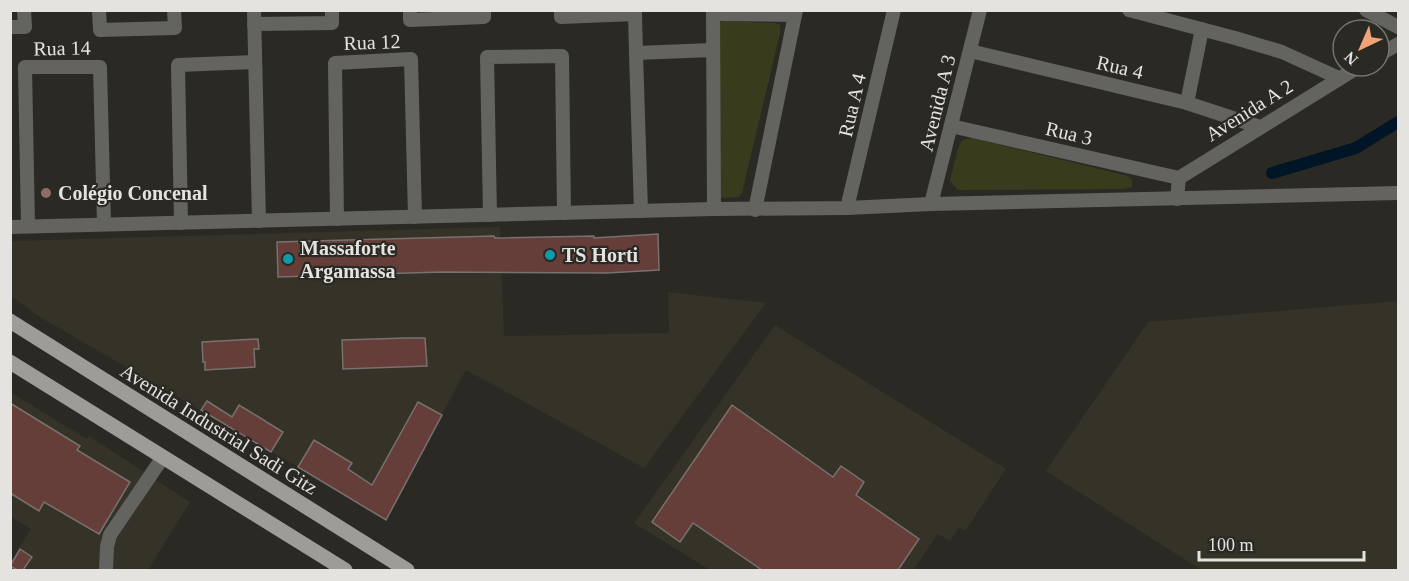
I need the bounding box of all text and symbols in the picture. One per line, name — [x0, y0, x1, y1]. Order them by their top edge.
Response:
north arrow — [1331, 18, 1391, 78]
street label: Rua 12 — [343, 30, 401, 54]
street label: Rua 14 — [33, 37, 91, 59]
text: N — [1341, 48, 1361, 69]
street label: Rua 4 — [1095, 51, 1145, 83]
street label: Avenida A 3 — [914, 53, 960, 153]
street label: Rua A 4 — [834, 71, 870, 139]
street label: Avenida A 2 — [1201, 75, 1297, 145]
street label: Rua 3 — [1044, 117, 1094, 149]
place label: Colégio Concenal — [58, 182, 208, 205]
marker: Colégio Concenal — [39, 186, 53, 200]
place label: Massaforte Argamassa — [300, 237, 396, 283]
place label: TS Horti — [562, 244, 639, 266]
marker: TS Horti — [543, 248, 557, 262]
marker: Massaforte Argamassa — [281, 252, 295, 266]
street label: Avenida Industrial Sadi Gitz — [117, 359, 322, 499]
scale bar — [1199, 524, 1364, 562]
text: 100 m — [1208, 535, 1254, 555]

